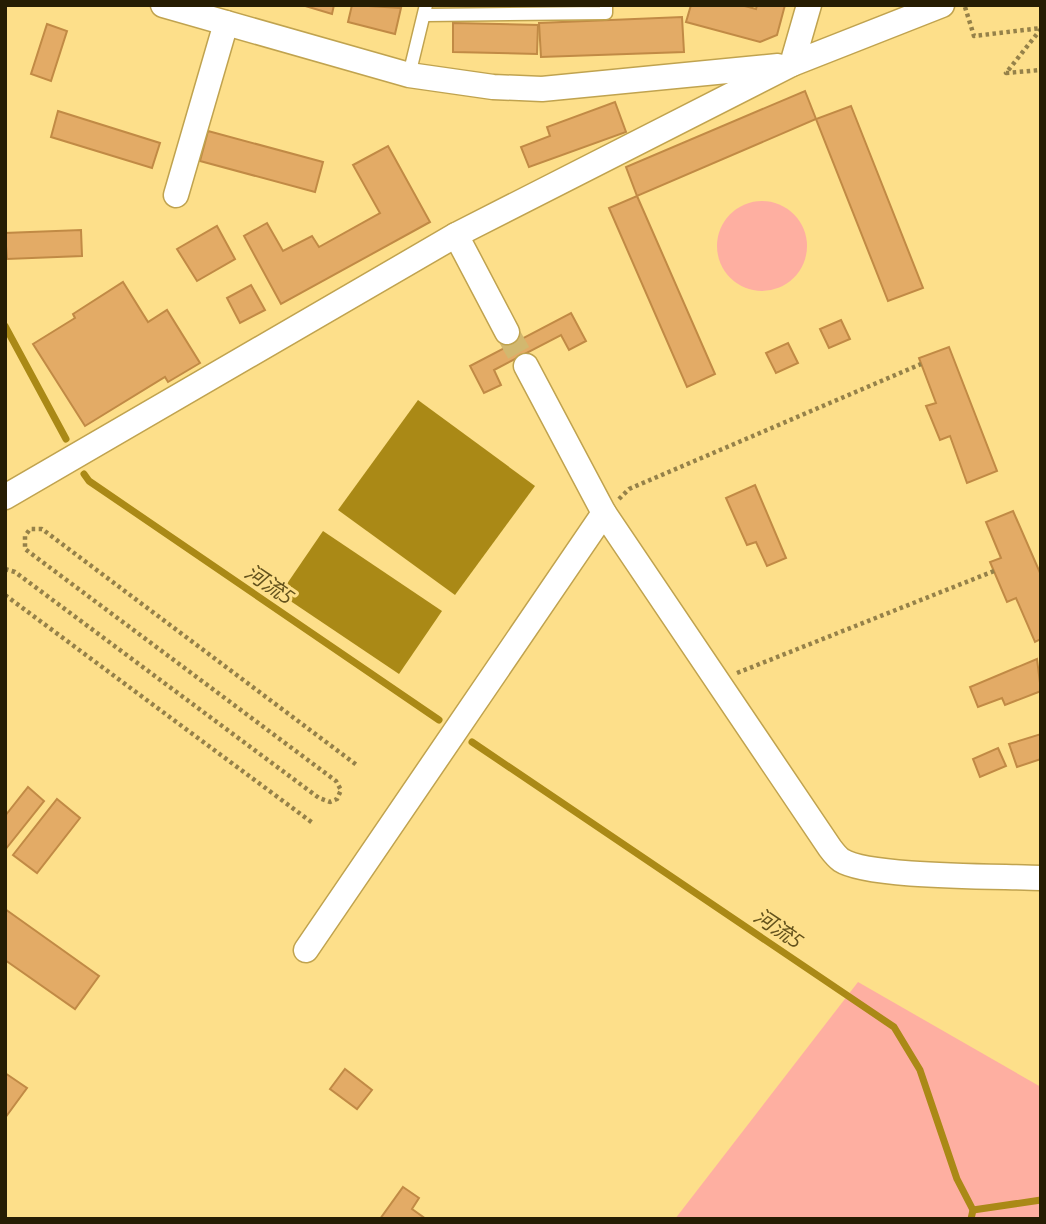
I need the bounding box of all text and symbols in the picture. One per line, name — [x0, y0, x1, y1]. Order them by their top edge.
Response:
water label: 河流5 — [241, 559, 299, 609]
water label: 河流5 — [750, 903, 808, 953]

